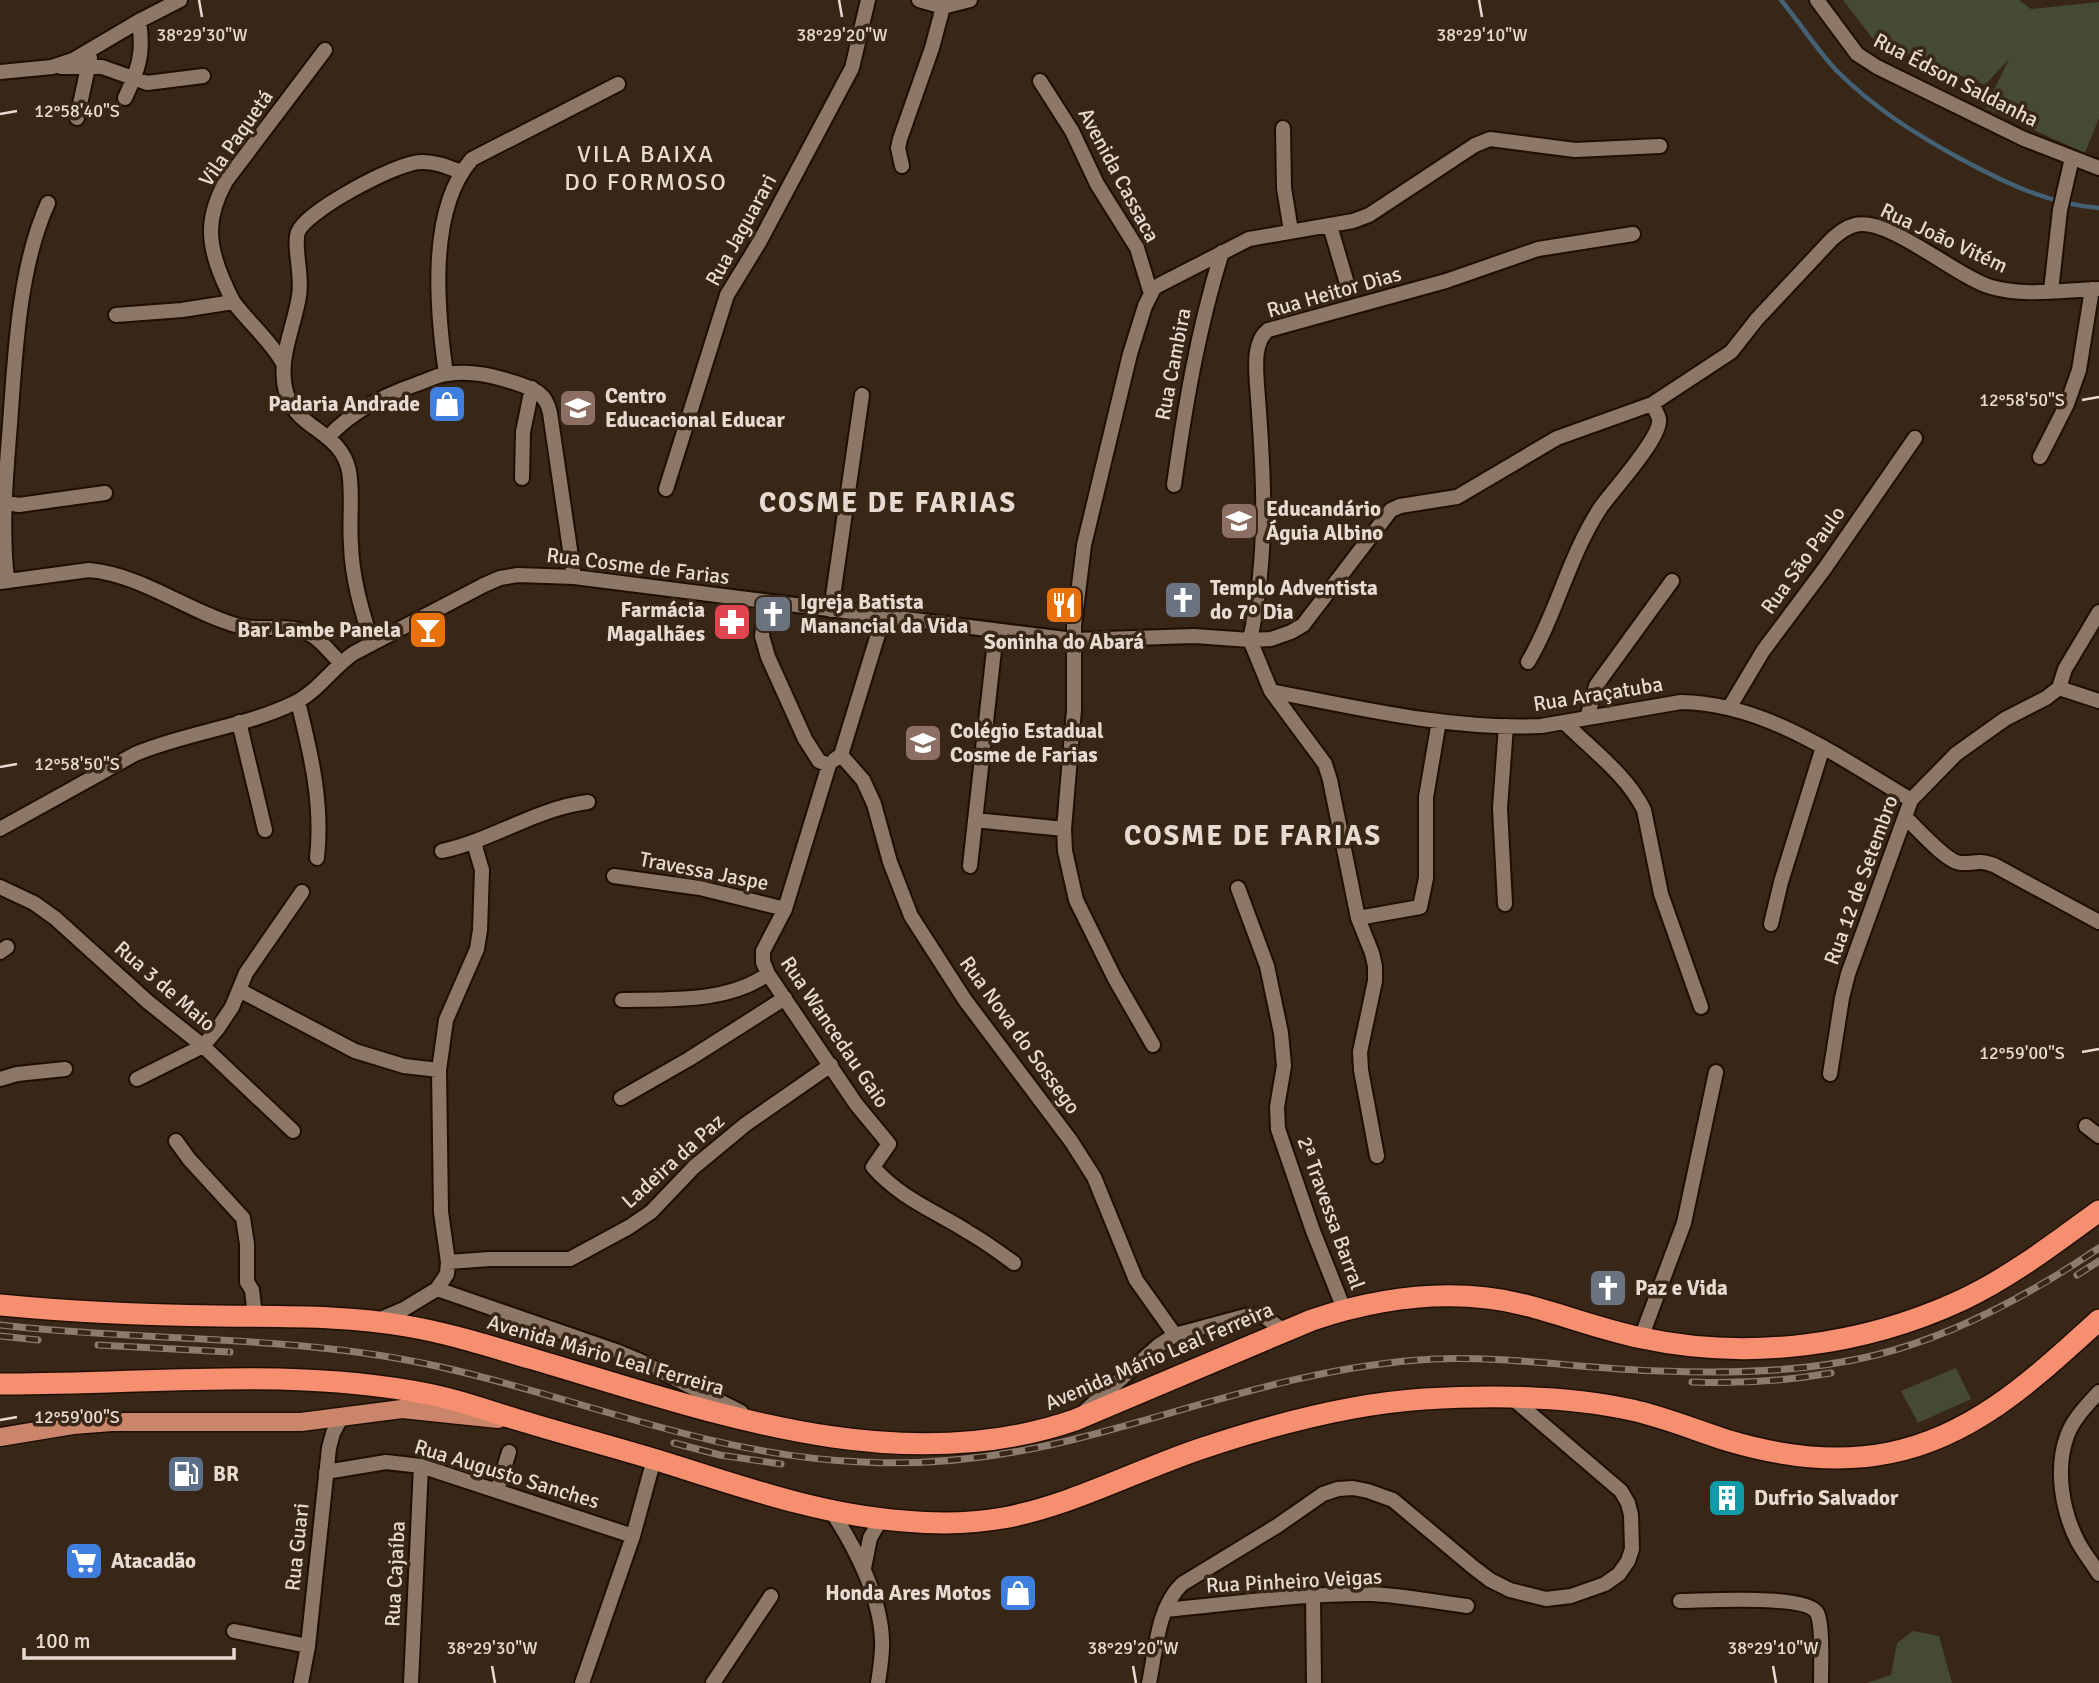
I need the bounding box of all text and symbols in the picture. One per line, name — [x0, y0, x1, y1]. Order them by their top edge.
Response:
text: 38°29'30"W — [157, 24, 247, 46]
text: 38°29'20"W — [797, 24, 887, 46]
text: 38°29'10"W — [1437, 24, 1527, 46]
street label: Rua Édson Saldanha — [1869, 27, 2043, 133]
street label: Vila Paquetá — [193, 85, 279, 191]
text: 12°58'40"S — [34, 100, 120, 122]
street label: Avenida Cassaca — [1073, 103, 1165, 247]
district label: VILA BAIXA DO FORMOSO — [564, 139, 728, 197]
street label: Rua Jaguarari — [700, 170, 782, 290]
street label: Rua João Vitém — [1876, 197, 2012, 279]
street label: Rua Heitor Dias — [1264, 260, 1404, 324]
street label: Rua Cambira — [1149, 306, 1197, 422]
shop icon: Padaria Andrade — [426, 383, 468, 425]
place label: Centro Educacional Educar — [605, 383, 785, 433]
school or university icon: Centro Educacional Educar — [557, 387, 599, 429]
text: 12°58'50"S — [1979, 389, 2065, 411]
place label: Padaria Andrade — [268, 391, 420, 417]
district label: COSME DE FARIAS — [759, 486, 1017, 520]
place label: Educandário Águia Albino — [1266, 496, 1383, 546]
school or university icon: Educandário Águia Albino — [1218, 500, 1260, 542]
street label: Rua São Paulo — [1755, 501, 1851, 619]
street label: Rua Cosme de Farias — [545, 542, 731, 590]
place label: Templo Adventista do 7º Dia — [1210, 575, 1378, 625]
church icon: Templo Adventista do 7º Dia — [1162, 579, 1204, 621]
restaurant icon: Soninha do Abará — [1043, 584, 1085, 626]
place label: Igreja Batista Manancial da Vida — [800, 589, 968, 639]
church icon: Igreja Batista Manancial da Vida — [752, 593, 794, 635]
place label: Farmácia Magalhães — [606, 597, 705, 647]
pharmacy icon: Farmácia Magalhães — [711, 601, 753, 643]
bar icon: Bar Lambe Panela — [407, 609, 449, 651]
place label: Bar Lambe Panela — [237, 617, 401, 643]
place label: Soninha do Abará — [984, 629, 1144, 655]
street label: Rua Araçatuba — [1531, 671, 1665, 717]
place label: Colégio Estadual Cosme de Farias — [950, 718, 1104, 768]
school or university icon: Colégio Estadual Cosme de Farias — [902, 722, 944, 764]
text: 12°58'50"S — [34, 753, 120, 775]
street label: Rua 12 de Setembro — [1818, 792, 1904, 968]
district label: COSME DE FARIAS — [1124, 819, 1382, 853]
street label: Travessa Jaspe — [637, 846, 771, 896]
street label: Rua 3 de Maio — [109, 935, 221, 1037]
street label: Rua Wancedau Gaio — [775, 951, 895, 1113]
street label: Rua Nova do Sossego — [954, 951, 1086, 1119]
text: 12°59'00"S — [1979, 1042, 2065, 1064]
street label: Ladeira da Paz — [616, 1108, 730, 1214]
street label: 2ª Travessa Barral — [1291, 1133, 1371, 1293]
church icon: Paz e Vida — [1587, 1267, 1629, 1309]
place label: Paz e Vida — [1635, 1275, 1728, 1301]
street label: Avenida Mário Leal Ferreira — [1041, 1296, 1277, 1416]
street label: Avenida Mário Leal Ferreira — [484, 1309, 728, 1401]
text: 12°59'00"S — [34, 1406, 120, 1428]
street label: Rua Augusto Sanches — [411, 1433, 603, 1515]
fuel station icon: BR — [165, 1453, 207, 1495]
place label: BR — [213, 1461, 239, 1487]
building icon: Dufrio Salvador — [1706, 1477, 1748, 1519]
place label: Dufrio Salvador — [1754, 1485, 1899, 1511]
street label: Rua Guari — [279, 1502, 315, 1592]
street label: Rua Cajaíba — [379, 1520, 411, 1628]
supermarket icon: Atacadão — [63, 1540, 105, 1582]
place label: Atacadão — [111, 1548, 196, 1574]
street label: Rua Pinheiro Veigas — [1205, 1563, 1383, 1599]
shop icon: Honda Ares Motos — [997, 1572, 1039, 1614]
place label: Honda Ares Motos — [825, 1580, 991, 1606]
scale bar — [24, 1616, 234, 1660]
text: 100 m — [35, 1628, 90, 1654]
text: 38°29'30"W — [447, 1637, 537, 1659]
text: 38°29'20"W — [1088, 1637, 1178, 1659]
text: 38°29'10"W — [1728, 1637, 1818, 1659]

